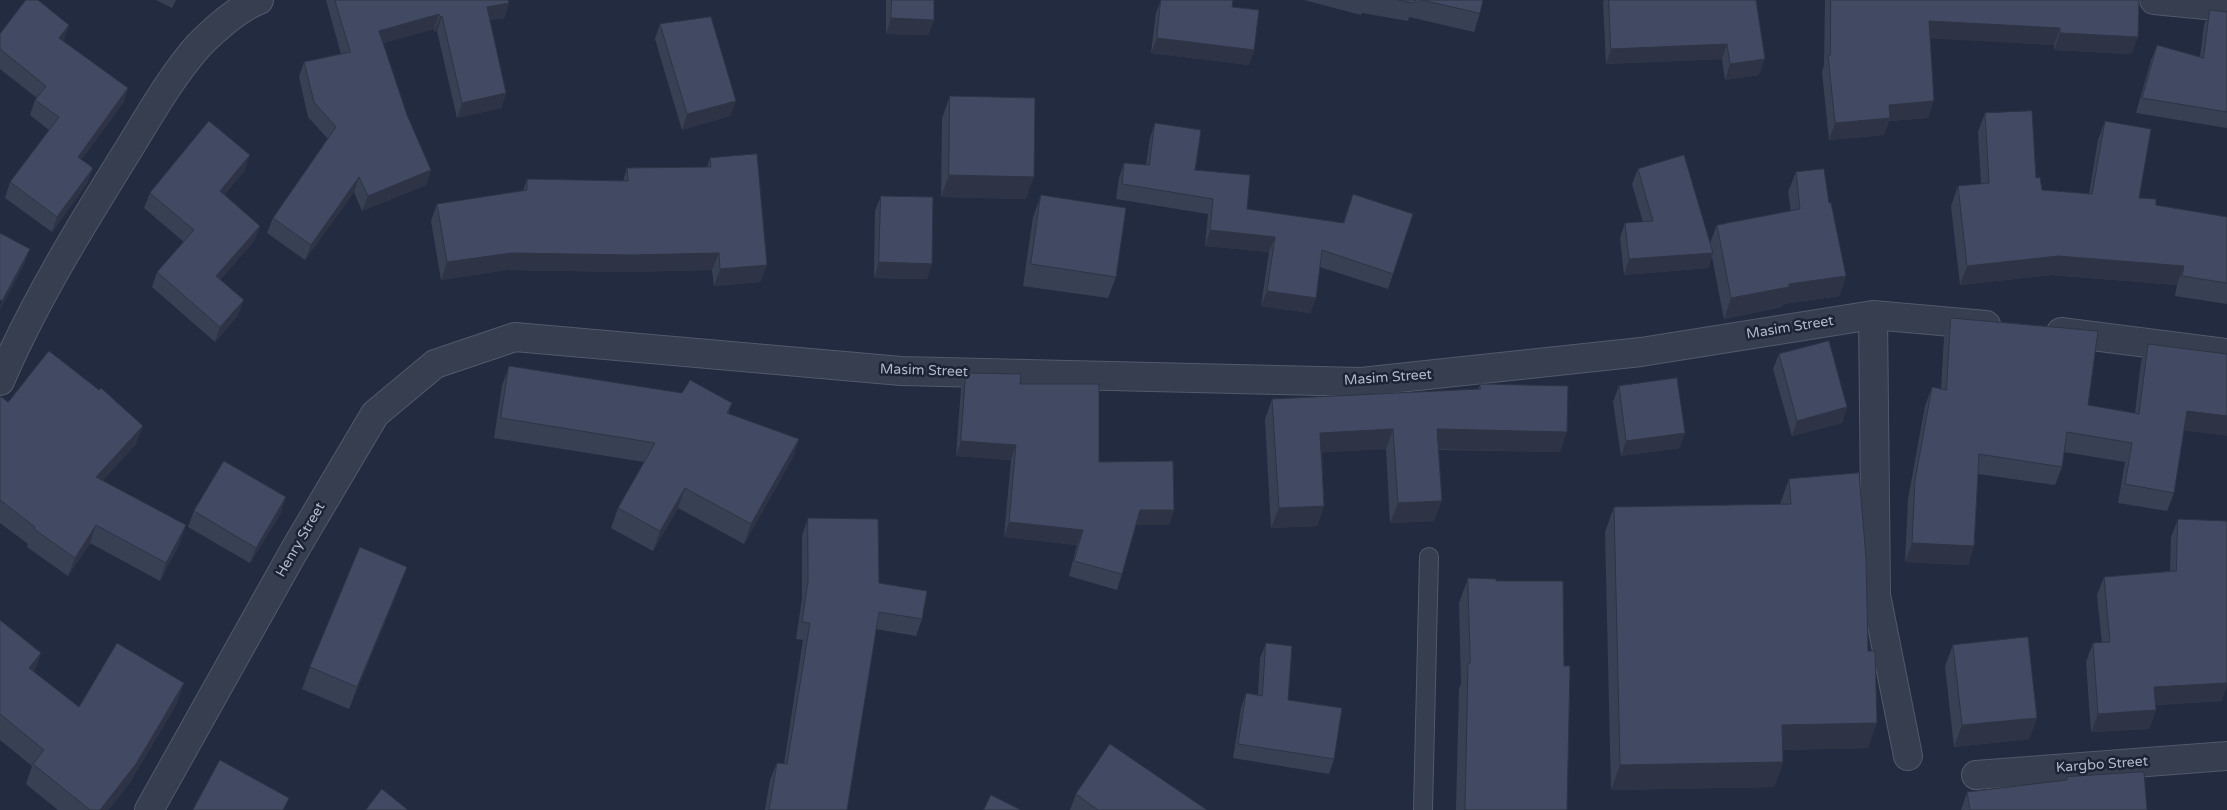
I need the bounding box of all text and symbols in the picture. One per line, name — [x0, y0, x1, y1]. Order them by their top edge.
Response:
street label: Masim Street — [1745, 313, 1835, 343]
street label: Masim Street — [880, 361, 968, 381]
street label: Masim Street — [1343, 367, 1433, 389]
street label: Henry Street — [273, 500, 329, 580]
street label: Kargbo Street — [2055, 753, 2149, 777]

